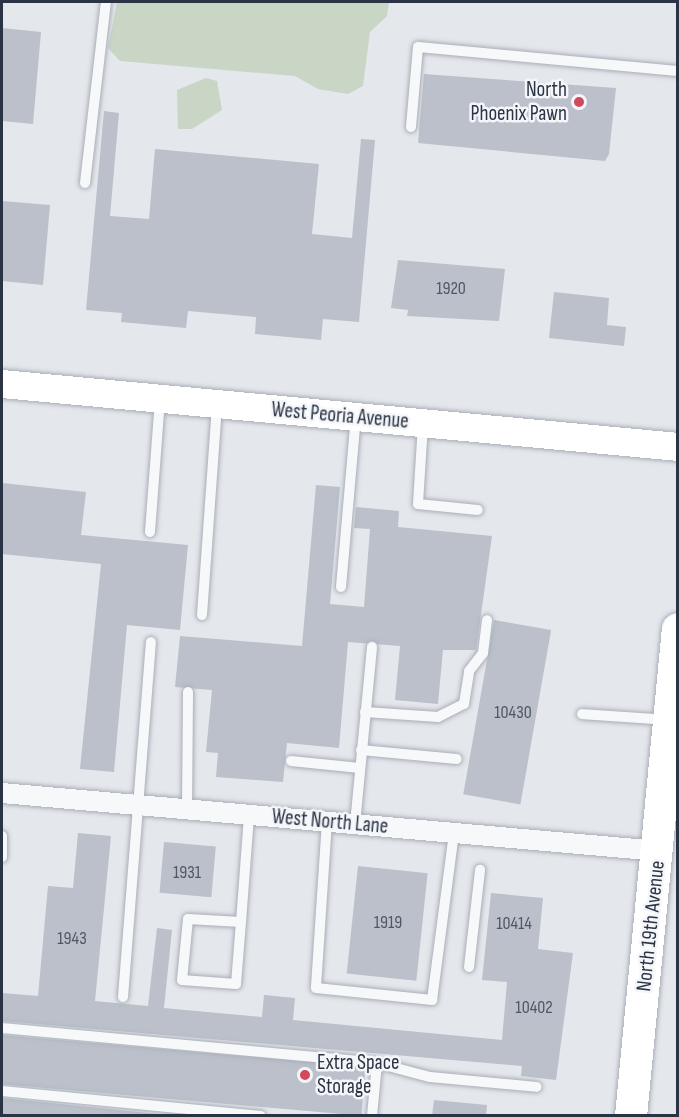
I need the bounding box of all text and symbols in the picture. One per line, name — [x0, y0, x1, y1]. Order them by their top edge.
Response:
place label: North Phoenix Pawn — [471, 77, 567, 127]
marker: North Phoenix Pawn — [572, 95, 586, 109]
house number: 1920 — [436, 278, 466, 300]
street label: West Peoria Avenue — [270, 397, 410, 435]
house number: 10430 — [494, 702, 532, 724]
street label: West North Lane — [271, 804, 389, 840]
street label: North 19th Avenue — [632, 859, 670, 993]
house number: 1931 — [173, 862, 201, 884]
house number: 1919 — [374, 912, 402, 934]
house number: 10414 — [496, 913, 532, 935]
house number: 1943 — [57, 928, 87, 950]
house number: 10402 — [515, 997, 553, 1019]
place label: Extra Space Storage — [317, 1050, 399, 1100]
marker: Extra Space Storage — [298, 1068, 312, 1082]

